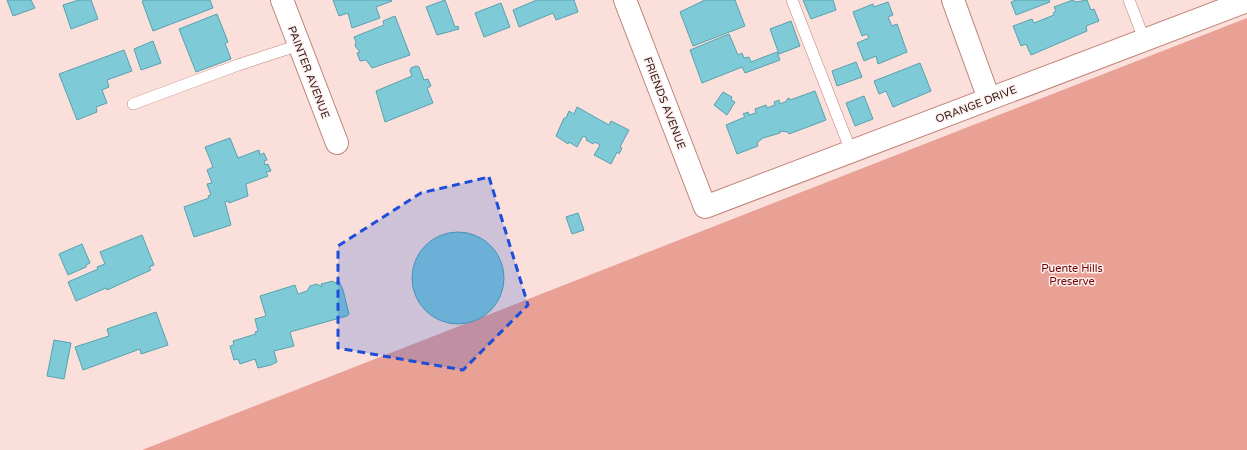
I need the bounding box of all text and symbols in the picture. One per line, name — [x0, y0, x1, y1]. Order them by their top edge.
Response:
street label: PAINTER AVENUE — [285, 24, 332, 120]
street label: FRIENDS AVENUE — [641, 55, 688, 151]
street label: ORANGE DRIVE — [934, 83, 1019, 126]
park label: Puente Hills Preserve — [1041, 262, 1103, 288]

